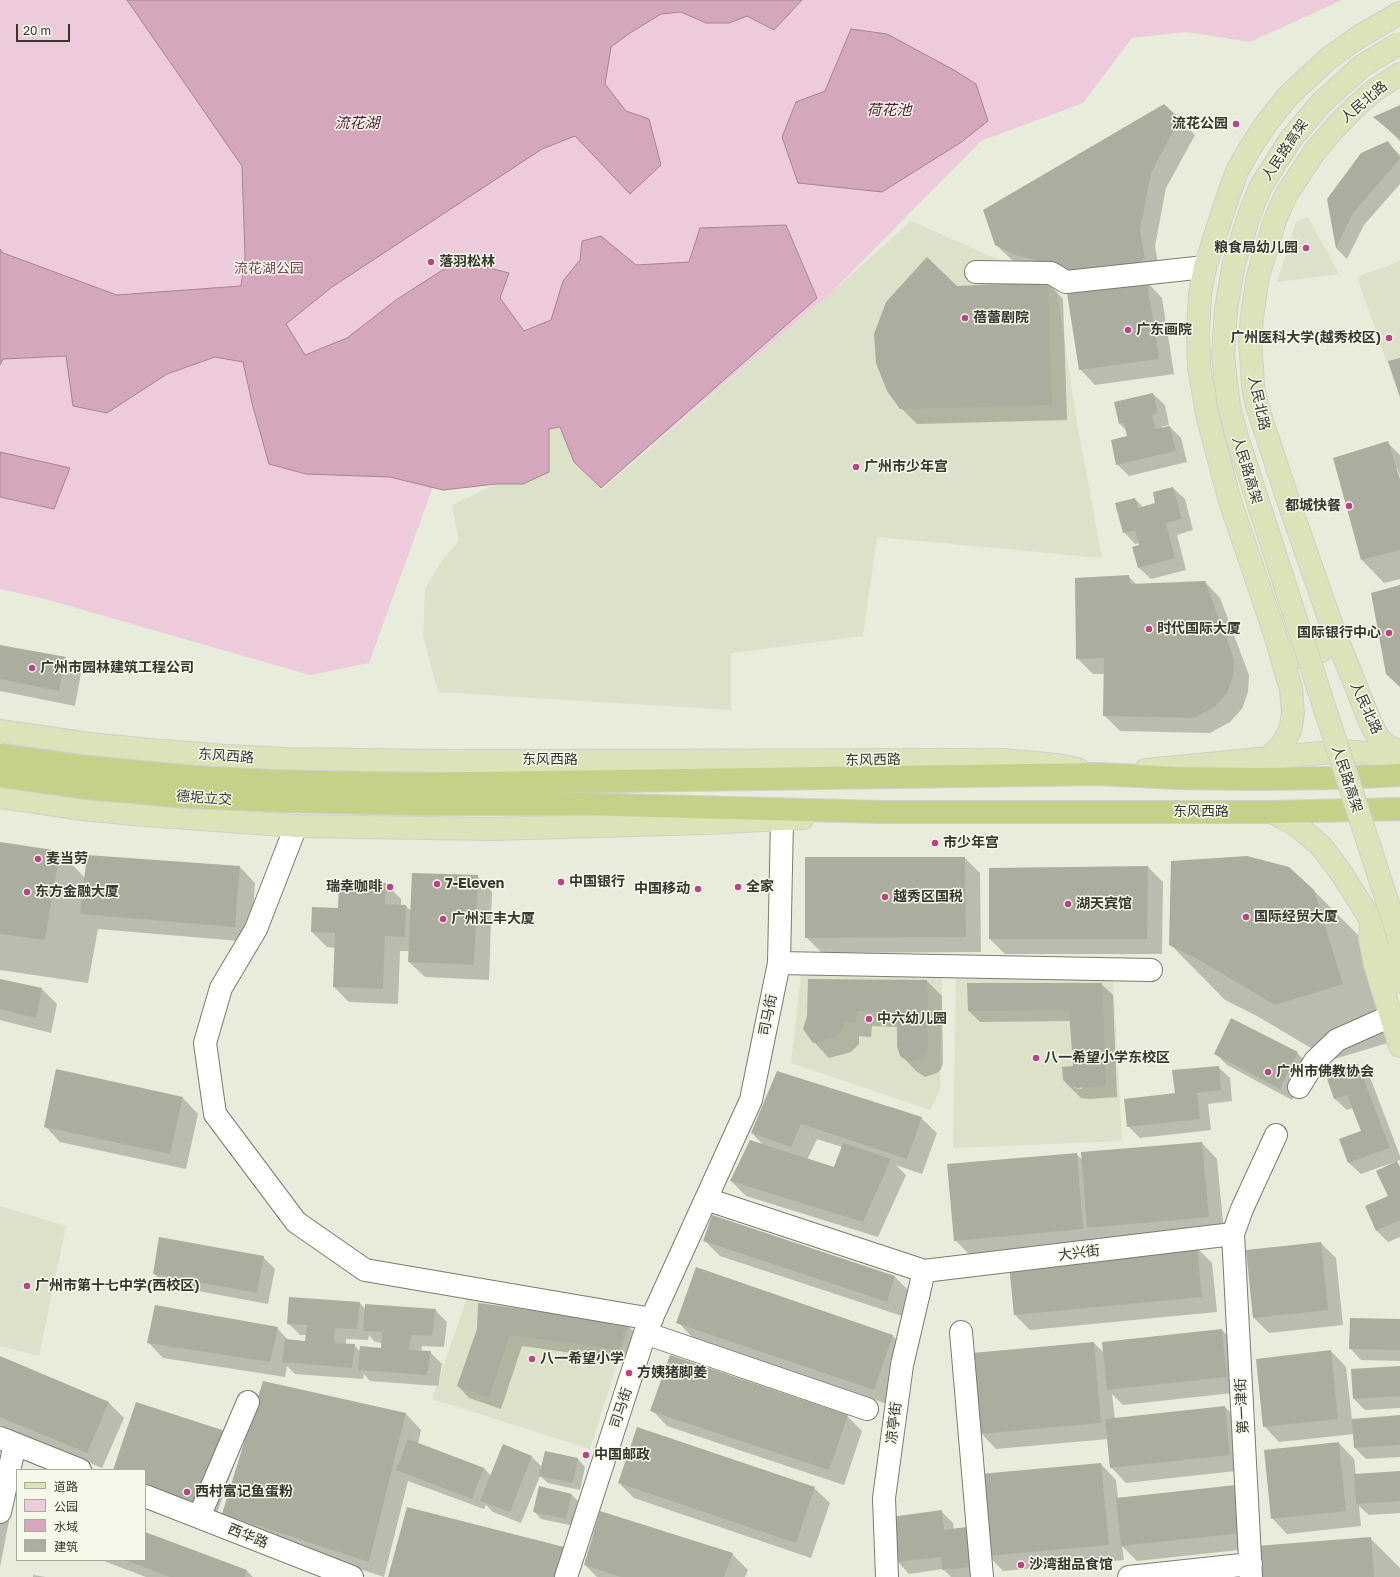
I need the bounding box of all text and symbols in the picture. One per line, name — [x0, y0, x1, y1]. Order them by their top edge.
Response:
scale bar — [18, 16, 72, 42]
text: 20 m — [23, 23, 51, 38]
street label: 人民北路 — [1337, 78, 1391, 126]
water label: 荷花池 — [867, 101, 911, 119]
water label: 流花湖 — [335, 114, 379, 132]
place label: 流花公园 — [1172, 116, 1228, 132]
street label: 人民路高架 — [1258, 116, 1312, 184]
marker: 流花公园 — [1231, 119, 1241, 129]
place label: 粮食局幼儿园 — [1214, 240, 1298, 256]
marker: 粮食局幼儿园 — [1301, 243, 1311, 253]
place label: 落羽松林 — [439, 254, 495, 270]
marker: 落羽松林 — [426, 257, 436, 267]
park label: 流花湖公园 — [234, 261, 304, 277]
place label: 蓓蕾剧院 — [973, 310, 1029, 326]
marker: 蓓蕾剧院 — [960, 313, 970, 323]
place label: 广东画院 — [1136, 322, 1192, 338]
marker: 广东画院 — [1123, 325, 1133, 335]
place label: 广州医科大学(越秀校区) — [1230, 330, 1381, 346]
marker: 广州医科大学(越秀校区) — [1384, 333, 1394, 343]
street label: 人民北路 — [1245, 374, 1273, 432]
street label: 人民路高架 — [1229, 434, 1265, 506]
place label: 广州市少年宫 — [864, 459, 948, 475]
marker: 广州市少年宫 — [851, 462, 861, 472]
place label: 都城快餐 — [1285, 498, 1341, 514]
marker: 都城快餐 — [1344, 501, 1354, 511]
place label: 时代国际大厦 — [1157, 621, 1241, 637]
marker: 时代国际大厦 — [1144, 624, 1154, 634]
place label: 国际银行中心 — [1297, 625, 1381, 641]
marker: 国际银行中心 — [1384, 628, 1394, 638]
place label: 广州市园林建筑工程公司 — [40, 660, 194, 676]
marker: 广州市园林建筑工程公司 — [27, 663, 37, 673]
street label: 人民北路 — [1347, 679, 1385, 737]
street label: 人民路高架 — [1328, 743, 1366, 815]
street label: 东风西路 — [197, 746, 255, 766]
street label: 东风西路 — [845, 751, 901, 769]
street label: 东风西路 — [522, 752, 578, 768]
street label: 德坭立交 — [175, 788, 233, 808]
street label: 东风西路 — [1173, 804, 1229, 820]
place label: 市少年宫 — [943, 835, 999, 851]
marker: 市少年宫 — [930, 838, 940, 848]
place label: 麦当劳 — [46, 851, 88, 867]
marker: 麦当劳 — [33, 854, 43, 864]
place label: 中国银行 — [569, 874, 625, 890]
place label: 7-Eleven — [445, 876, 504, 892]
marker: 中国银行 — [556, 877, 566, 887]
place label: 瑞幸咖啡 — [326, 879, 382, 895]
marker: 7-Eleven — [432, 879, 442, 889]
place label: 全家 — [746, 879, 774, 895]
place label: 中国移动 — [634, 881, 690, 897]
marker: 瑞幸咖啡 — [385, 882, 395, 892]
marker: 全家 — [733, 882, 743, 892]
place label: 东方金融大厦 — [35, 884, 119, 900]
marker: 中国移动 — [693, 884, 703, 894]
marker: 东方金融大厦 — [22, 887, 32, 897]
place label: 越秀区国税 — [893, 889, 963, 905]
marker: 越秀区国税 — [880, 892, 890, 902]
place label: 湖天宾馆 — [1076, 896, 1132, 912]
marker: 湖天宾馆 — [1063, 899, 1073, 909]
place label: 国际经贸大厦 — [1254, 909, 1338, 925]
place label: 广州汇丰大厦 — [451, 911, 535, 927]
marker: 国际经贸大厦 — [1241, 912, 1251, 922]
marker: 广州汇丰大厦 — [438, 914, 448, 924]
street label: 司马街 — [756, 993, 780, 1037]
place label: 中六幼儿园 — [877, 1011, 947, 1027]
marker: 中六幼儿园 — [864, 1014, 874, 1024]
place label: 八一希望小学东校区 — [1044, 1050, 1170, 1066]
marker: 八一希望小学东校区 — [1031, 1053, 1041, 1063]
place label: 广州市佛教协会 — [1276, 1064, 1374, 1080]
marker: 广州市佛教协会 — [1263, 1067, 1273, 1077]
street label: 大兴街 — [1057, 1242, 1101, 1264]
place label: 广州市第十七中学(西校区) — [35, 1278, 200, 1294]
marker: 广州市第十七中学(西校区) — [22, 1281, 32, 1291]
place label: 八一希望小学 — [540, 1351, 624, 1367]
marker: 八一希望小学 — [527, 1354, 537, 1364]
place label: 方姨猪脚姜 — [637, 1365, 707, 1381]
marker: 方姨猪脚姜 — [624, 1368, 634, 1378]
street label: 第一津街 — [1232, 1378, 1252, 1434]
street label: 司马街 — [607, 1385, 635, 1431]
street label: 凉亭街 — [883, 1401, 905, 1445]
place label: 中国邮政 — [594, 1447, 650, 1463]
marker: 中国邮政 — [581, 1450, 591, 1460]
legend — [16, 1469, 146, 1561]
text: 道路 — [54, 1479, 78, 1494]
place label: 西村富记鱼蛋粉 — [195, 1484, 293, 1500]
marker: 西村富记鱼蛋粉 — [182, 1487, 192, 1497]
text: 公园 — [54, 1499, 78, 1514]
text: 水域 — [54, 1519, 78, 1534]
street label: 西华路 — [225, 1520, 271, 1552]
text: 建筑 — [54, 1539, 78, 1554]
place label: 沙湾甜品食馆 — [1029, 1557, 1113, 1573]
marker: 沙湾甜品食馆 — [1016, 1560, 1026, 1570]

